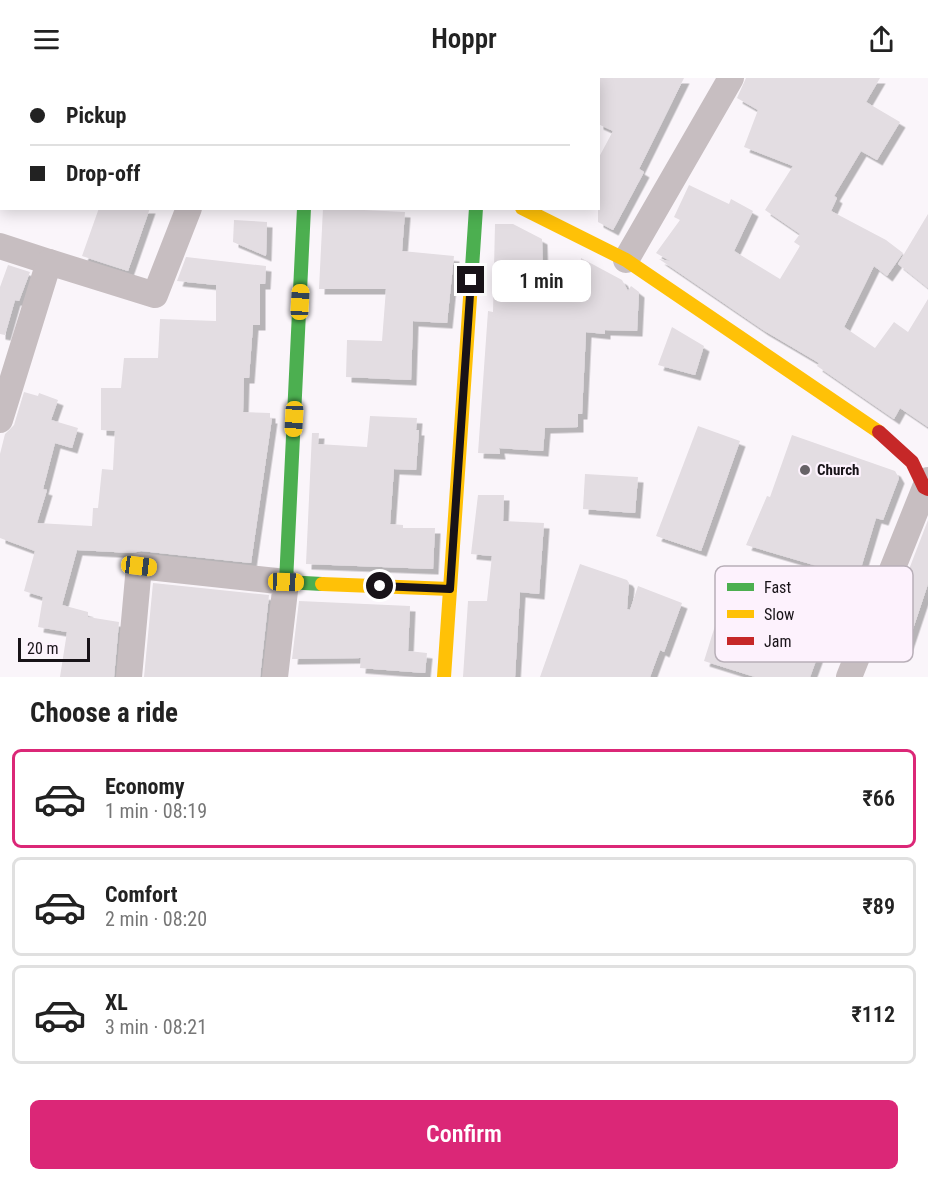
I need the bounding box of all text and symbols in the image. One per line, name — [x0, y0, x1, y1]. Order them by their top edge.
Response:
icon: menu — [30, 23, 63, 56]
text: Hoppr — [431, 23, 497, 55]
icon: share — [865, 23, 898, 56]
text: Pickup — [66, 103, 126, 128]
text: Drop-off — [66, 161, 140, 186]
callout: 1 min — [492, 259, 591, 301]
route end — [457, 266, 484, 293]
text: 1 min — [519, 269, 564, 293]
car — [290, 284, 310, 320]
car — [284, 401, 304, 437]
place label: Church — [817, 461, 859, 479]
marker: Church — [798, 463, 812, 477]
car — [120, 555, 158, 577]
legend — [715, 566, 913, 662]
car — [268, 572, 304, 592]
route start — [366, 572, 393, 599]
text: Fast — [764, 578, 791, 597]
text: Slow — [764, 605, 794, 624]
text: Jam — [764, 632, 791, 651]
scale bar — [18, 635, 90, 662]
text: 20 m — [27, 639, 59, 658]
text: Choose a ride — [30, 697, 178, 729]
icon: car — [33, 772, 87, 826]
text: Economy — [105, 774, 185, 799]
text: ₹66 — [863, 786, 895, 811]
text: 1 min · 08:19 — [105, 799, 207, 823]
icon: car — [33, 880, 87, 934]
text: Comfort — [105, 882, 178, 907]
text: ₹89 — [863, 894, 895, 919]
text: 2 min · 08:20 — [105, 907, 207, 931]
icon: car — [33, 988, 87, 1042]
text: XL — [105, 990, 128, 1015]
text: ₹112 — [851, 1002, 895, 1027]
text: 3 min · 08:21 — [105, 1015, 207, 1039]
button: Confirm — [30, 1100, 898, 1169]

